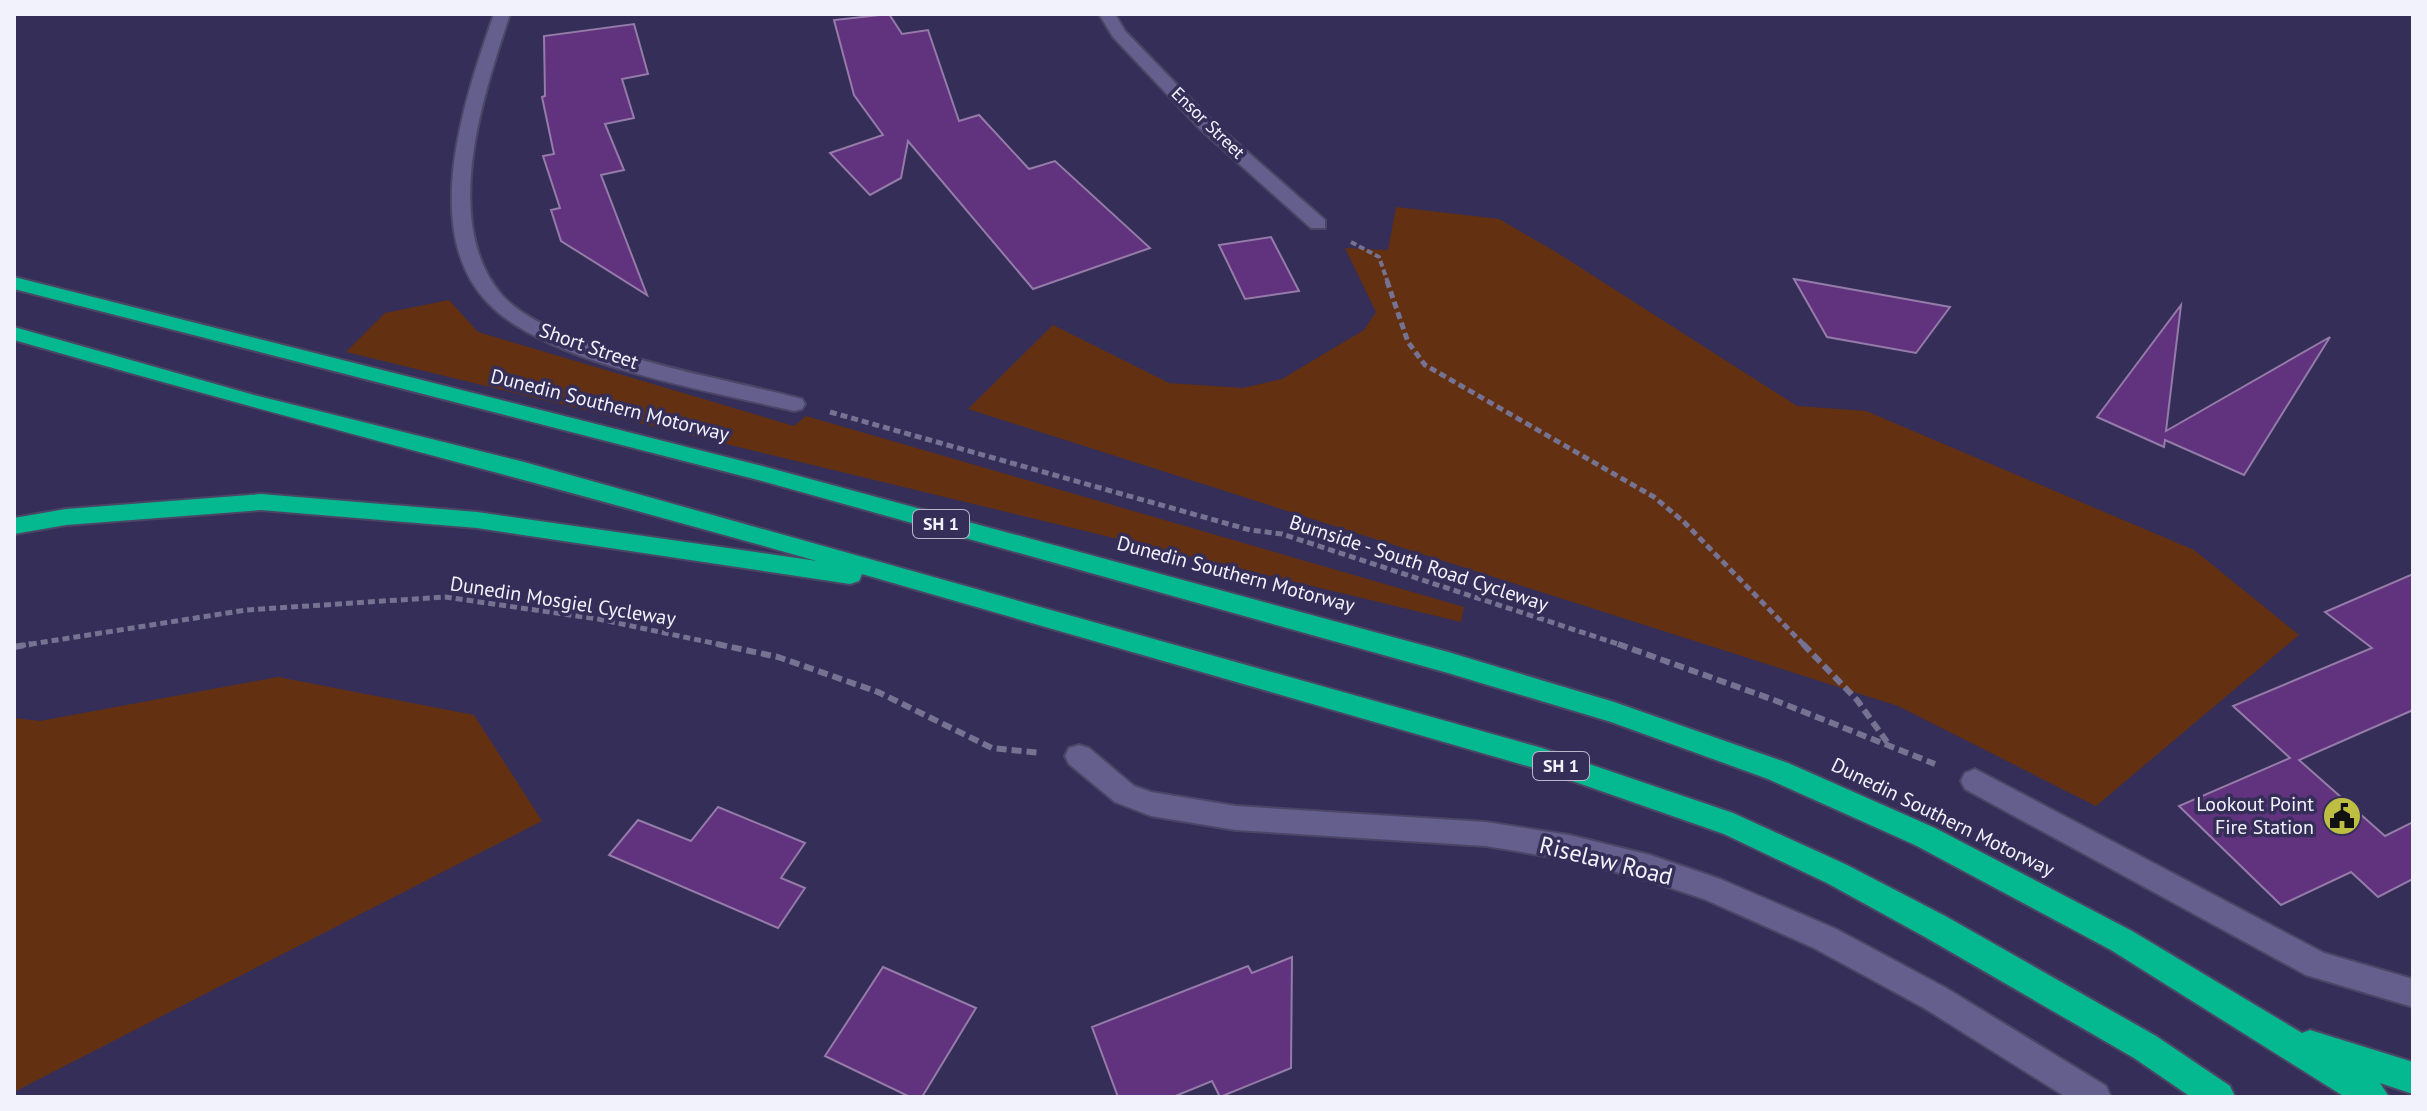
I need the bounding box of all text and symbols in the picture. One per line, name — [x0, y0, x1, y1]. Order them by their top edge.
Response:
street label: Ensor Street — [1167, 82, 1250, 163]
street label: Short Street — [536, 317, 642, 375]
street label: Dunedin Southern Motorway — [488, 363, 733, 447]
street label: Burnside - South Road Cycleway — [1286, 509, 1552, 617]
road number: SH 1 — [913, 510, 969, 538]
street label: Dunedin Southern Motorway — [1114, 530, 1358, 618]
street label: Dunedin Mosgiel Cycleway — [448, 570, 678, 632]
road number: SH 1 — [1533, 752, 1589, 780]
street label: Dunedin Southern Motorway — [1827, 752, 2059, 883]
place label: Lookout Point Fire Station — [2196, 791, 2314, 840]
public building icon: Lookout Point Fire Station — [2321, 795, 2363, 837]
street label: Riselaw Road — [1536, 829, 1676, 892]

